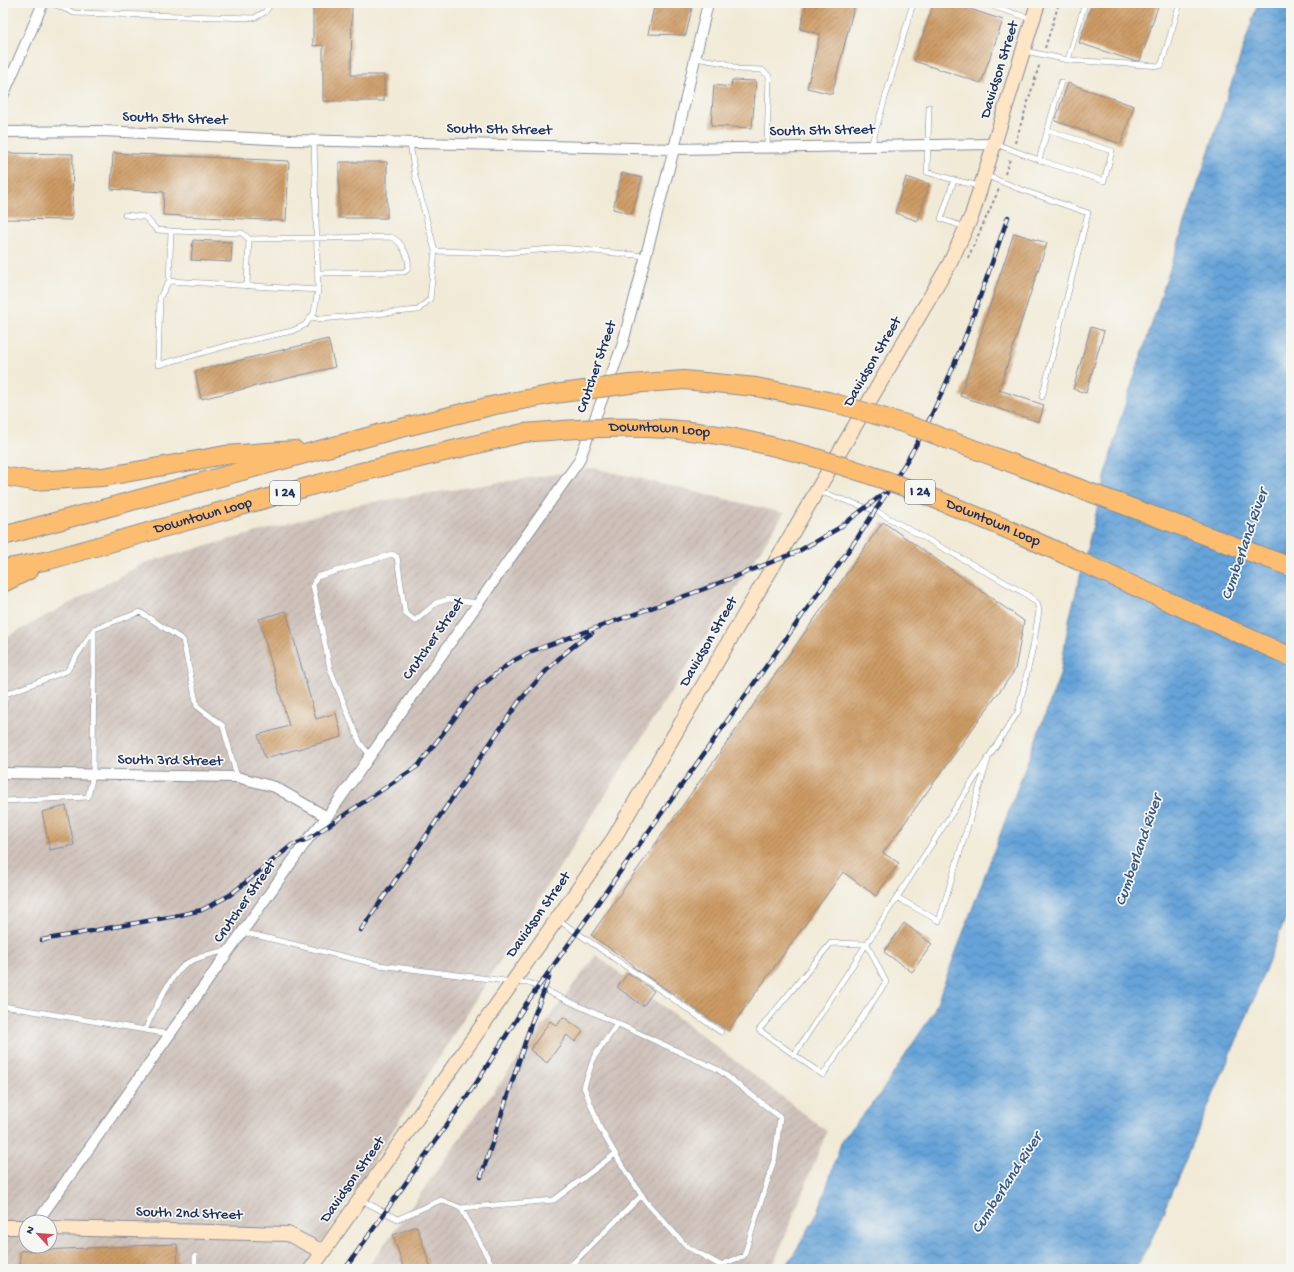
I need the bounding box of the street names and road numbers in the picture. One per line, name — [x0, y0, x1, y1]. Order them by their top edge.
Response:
street label: Davidson Street — [976, 17, 1024, 122]
street label: South 5th Street — [122, 108, 230, 130]
street label: South 5th Street — [446, 120, 554, 140]
street label: South 5th Street — [769, 121, 877, 141]
street label: Davidson Street — [840, 312, 907, 411]
street label: Crutcher Street — [573, 317, 622, 415]
street label: Downtown Loop — [608, 419, 712, 443]
road number: I 24 — [905, 480, 935, 504]
road number: I 24 — [270, 481, 300, 505]
street label: Downtown Loop — [151, 494, 255, 539]
street label: Downtown Loop — [942, 495, 1044, 552]
street label: Davidson Street — [676, 592, 743, 691]
street label: Crutcher Street — [399, 593, 470, 684]
street label: South 3rd Street — [117, 751, 224, 771]
street label: Crutcher Street — [210, 856, 281, 947]
street label: Davidson Street — [502, 867, 576, 962]
street label: Davidson Street — [316, 1132, 390, 1227]
street label: South 2nd Street — [136, 1203, 244, 1225]

